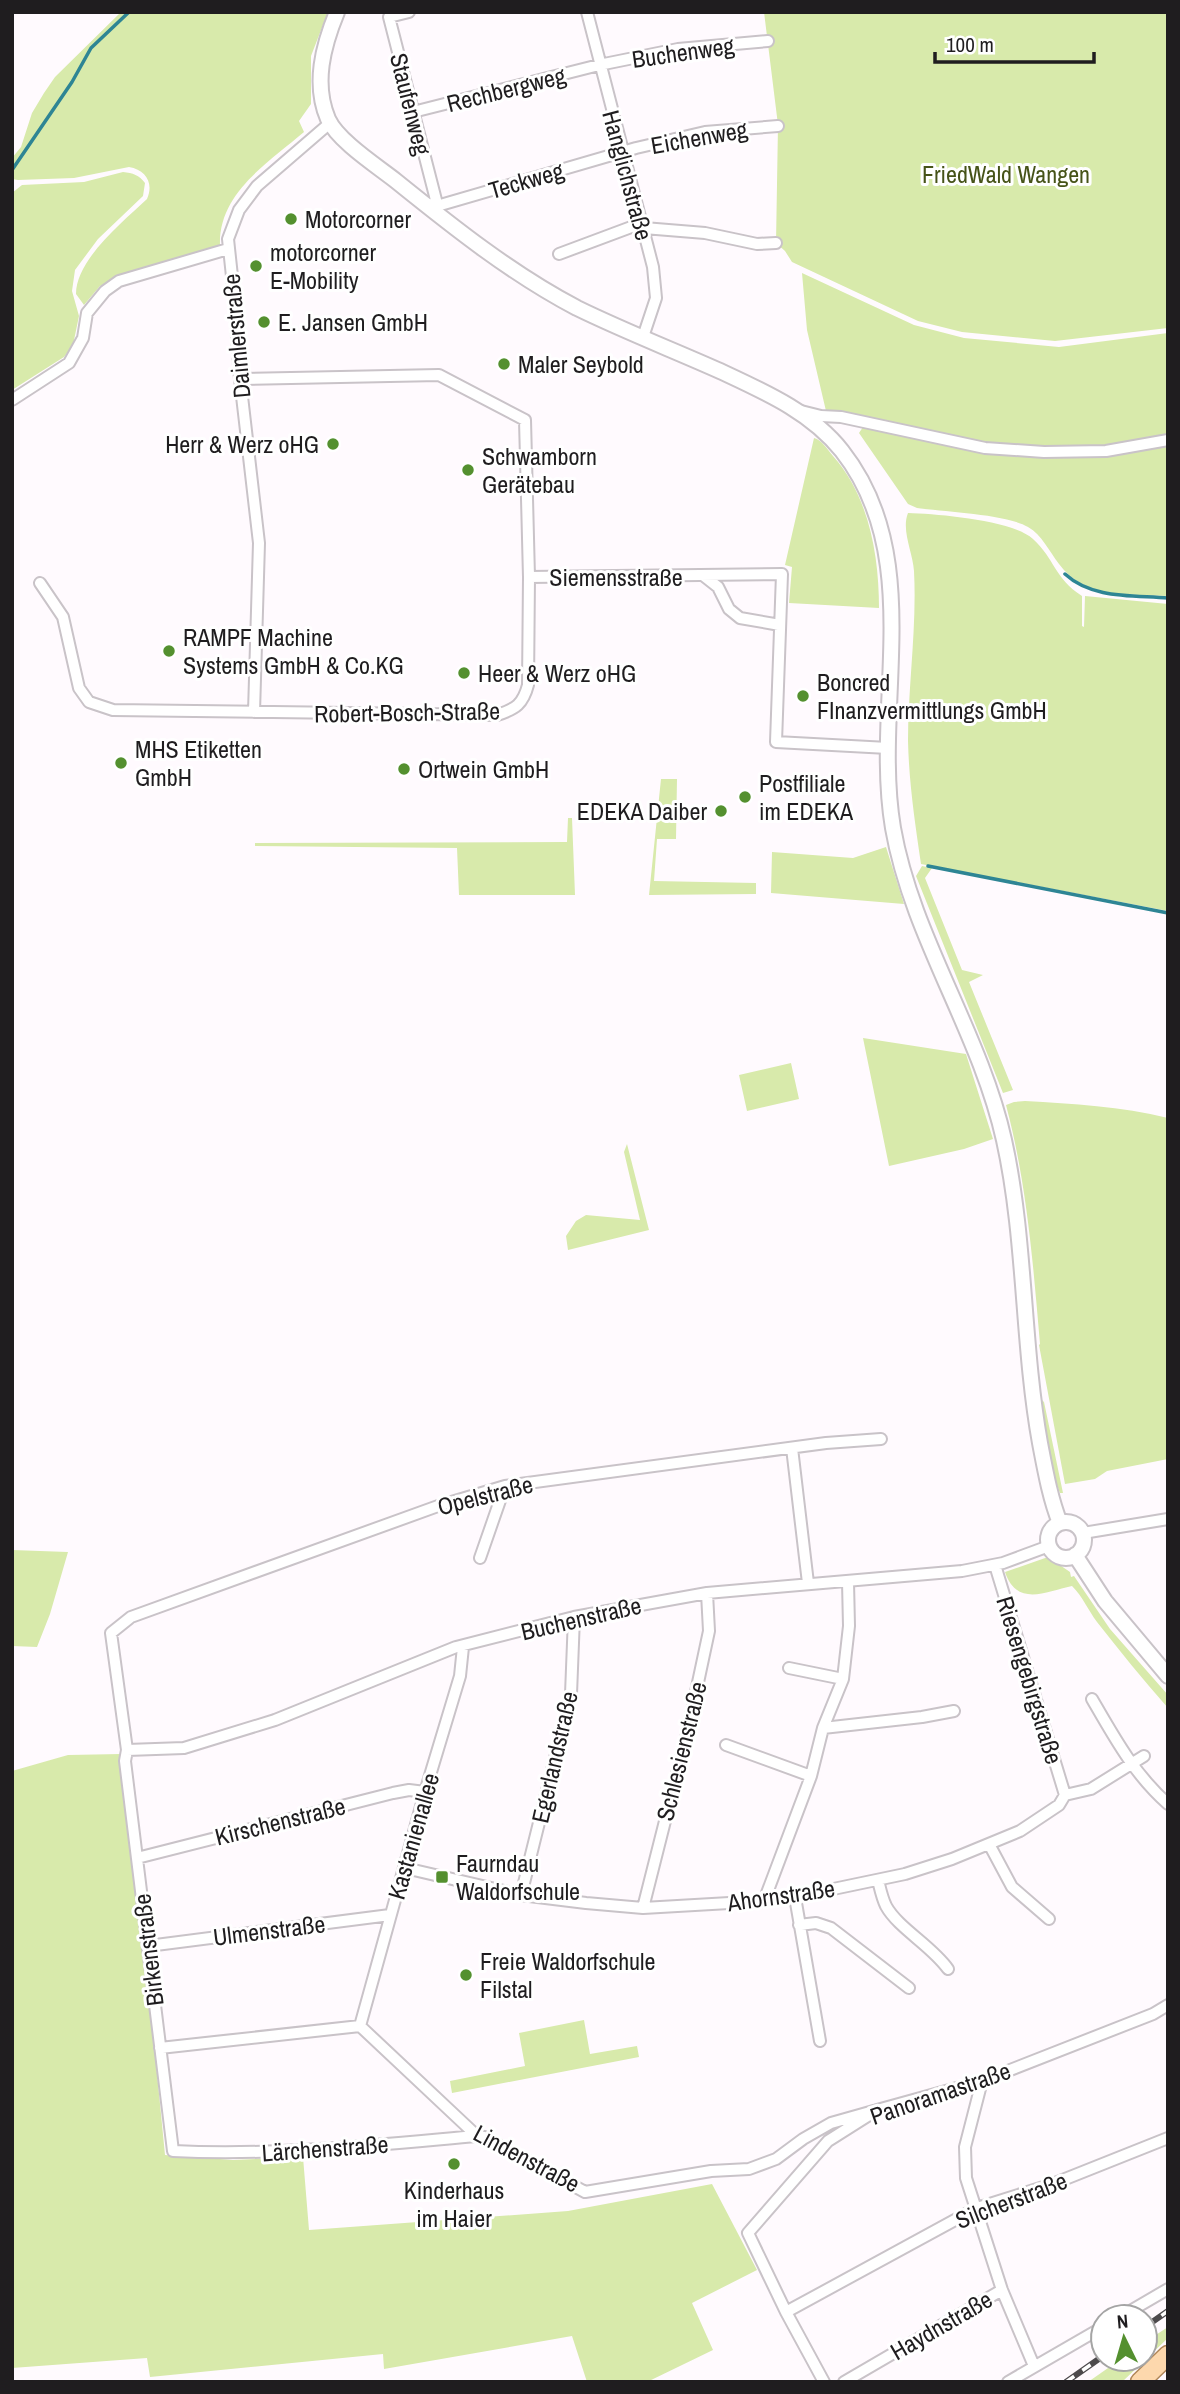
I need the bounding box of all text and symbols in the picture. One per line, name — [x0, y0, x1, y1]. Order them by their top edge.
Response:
scale bar — [935, 21, 1094, 65]
street label: Buchenweg — [630, 29, 736, 75]
text: 100 m — [946, 30, 994, 59]
street label: Staufenweg — [383, 50, 439, 158]
street label: Rechbergweg — [443, 59, 569, 119]
street label: Hanglichstraße — [595, 106, 661, 244]
street label: Eichenweg — [648, 113, 750, 161]
street label: Teckweg — [485, 154, 567, 206]
park label: FriedWald Wangen — [922, 158, 1090, 190]
place label: Motorcorner — [305, 203, 412, 235]
marker: Motorcorner — [283, 211, 299, 227]
place label: motorcorner E-Mobility — [270, 236, 377, 296]
marker: motorcorner E-Mobility — [248, 258, 264, 274]
street label: Daimlerstraße — [215, 273, 257, 399]
place label: E. Jansen GmbH — [278, 306, 428, 338]
marker: E. Jansen GmbH — [256, 314, 272, 330]
place label: Maler Seybold — [518, 348, 644, 380]
marker: Maler Seybold — [496, 356, 512, 372]
place label: Herr & Werz oHG — [165, 428, 319, 460]
marker: Herr & Werz oHG — [325, 436, 341, 452]
place label: Schwamborn Gerätebau — [482, 440, 597, 500]
marker: Schwamborn Gerätebau — [460, 462, 476, 478]
street label: Siemensstraße — [549, 561, 683, 593]
place label: RAMPF Machine Systems GmbH & Co.KG — [183, 621, 404, 681]
marker: RAMPF Machine Systems GmbH & Co.KG — [161, 643, 177, 659]
place label: Heer & Werz oHG — [478, 657, 636, 689]
marker: Heer & Werz oHG — [456, 665, 472, 681]
place label: Boncred FInanzvermittlungs GmbH — [817, 666, 1047, 726]
marker: Boncred FInanzvermittlungs GmbH — [795, 688, 811, 704]
street label: Robert-Bosch-Straße — [314, 694, 500, 730]
place label: MHS Etiketten GmbH — [135, 733, 262, 793]
place label: Ortwein GmbH — [418, 753, 549, 785]
marker: MHS Etiketten GmbH — [113, 755, 129, 771]
marker: Ortwein GmbH — [396, 761, 412, 777]
place label: Postfiliale im EDEKA — [759, 767, 854, 827]
marker: Postfiliale im EDEKA — [737, 789, 753, 805]
place label: EDEKA Daiber — [577, 795, 707, 827]
marker: EDEKA Daiber — [713, 803, 729, 819]
street label: Opelstraße — [434, 1468, 536, 1522]
street label: Buchenstraße — [518, 1589, 644, 1647]
street label: Riesengebirgstraße — [989, 1592, 1071, 1768]
street label: Schlesienstraße — [648, 1678, 714, 1824]
street label: Egerlandstraße — [523, 1688, 585, 1826]
street label: Kastanienallee — [380, 1769, 446, 1903]
street label: Kirschenstraße — [211, 1789, 349, 1853]
place label: Faurndau Waldorfschule — [456, 1847, 580, 1907]
marker: Faurndau Waldorfschule — [434, 1869, 450, 1885]
street label: Ahornstraße — [724, 1872, 837, 1919]
street label: Birkenstraße — [125, 1892, 171, 2008]
street label: Ulmenstraße — [211, 1907, 327, 1953]
place label: Freie Waldorfschule Filstal — [480, 1945, 655, 2005]
marker: Freie Waldorfschule Filstal — [458, 1967, 474, 1983]
street label: Panoramastraße — [865, 2054, 1015, 2132]
street label: Lindenstraße — [468, 2117, 586, 2199]
street label: Lärchenstraße — [261, 2128, 389, 2168]
marker: Kinderhaus im Haier — [446, 2156, 462, 2172]
street label: Silcherstraße — [951, 2164, 1071, 2236]
place label: Kinderhaus im Haier — [404, 2174, 504, 2234]
street label: Haydnstraße — [884, 2283, 998, 2367]
north arrow — [1089, 2303, 1159, 2373]
text: N — [1116, 2308, 1129, 2335]

